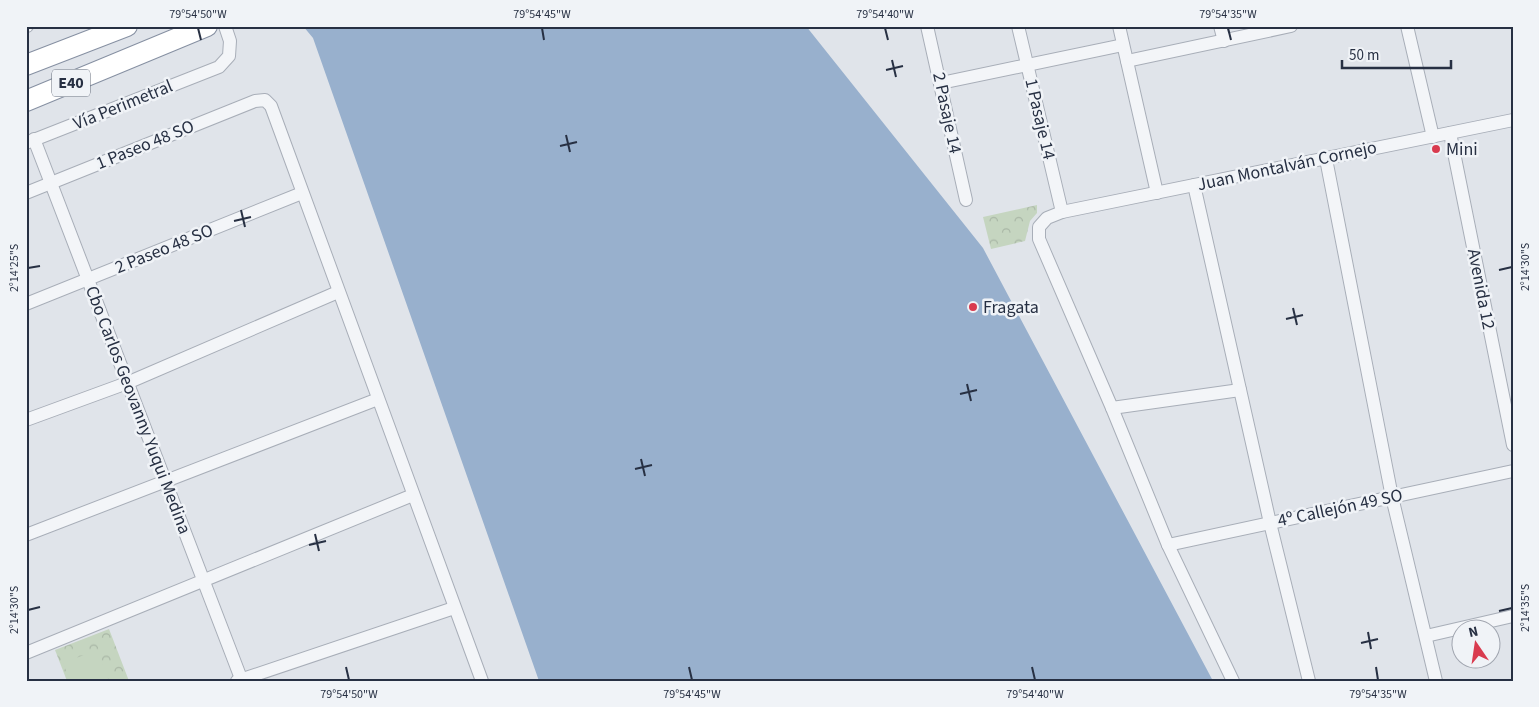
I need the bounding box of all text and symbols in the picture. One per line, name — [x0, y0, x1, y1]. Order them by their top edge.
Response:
text: 79°54'50"W — [169, 6, 227, 23]
text: 79°54'45"W — [513, 6, 571, 23]
text: 79°54'40"W — [856, 6, 914, 23]
text: 79°54'35"W — [1199, 6, 1257, 23]
scale bar — [1342, 38, 1450, 70]
text: 50 m — [1349, 45, 1379, 66]
road number: E40 — [52, 70, 90, 96]
street label: 2 Pasaje 14 — [926, 70, 968, 156]
street label: Vía Perimetral — [70, 74, 176, 136]
street label: 1 Pasaje 14 — [1019, 76, 1061, 162]
street label: 1 Paseo 48 SO — [92, 114, 198, 176]
street label: Juan Montalván Cornejo — [1195, 135, 1379, 197]
place label: Mini — [1446, 137, 1478, 162]
marker: Mini — [1430, 143, 1442, 155]
street label: 2 Paseo 48 SO — [111, 218, 217, 280]
text: 2°14'30"S — [1517, 243, 1534, 291]
text: 2°14'25"S — [6, 244, 23, 292]
street label: Avenida 12 — [1461, 246, 1501, 332]
street label: Cbo Carlos Geovanny Yuqui Medina — [79, 282, 197, 538]
place label: Fragata — [983, 295, 1039, 320]
marker: Fragata — [967, 301, 979, 313]
street label: 4º Callejón 49 SO — [1275, 483, 1405, 533]
text: 2°14'35"S — [1517, 584, 1534, 632]
text: 2°14'30"S — [6, 586, 23, 634]
north arrow — [1452, 620, 1502, 670]
text: N — [1467, 622, 1480, 643]
text: 79°54'50"W — [320, 686, 378, 703]
text: 79°54'45"W — [663, 686, 721, 703]
text: 79°54'40"W — [1006, 686, 1064, 703]
text: 79°54'35"W — [1349, 686, 1407, 703]

